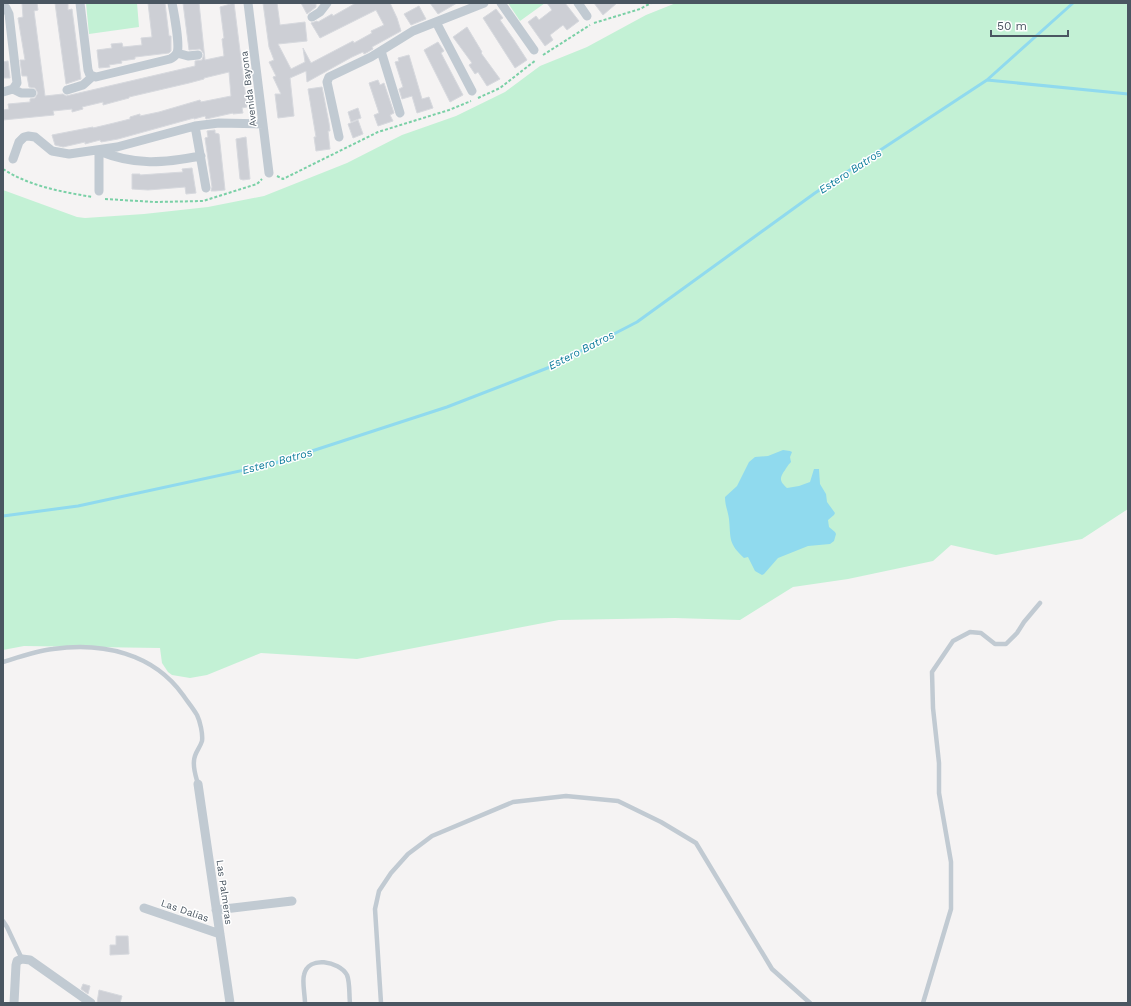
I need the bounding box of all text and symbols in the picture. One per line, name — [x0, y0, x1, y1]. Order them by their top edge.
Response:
scale bar — [991, 12, 1068, 38]
text: 50 m — [997, 19, 1027, 33]
street label: Avenida Bayona — [238, 50, 259, 127]
water label: Estero Batros — [817, 146, 884, 196]
water label: Estero Batros — [546, 328, 617, 373]
water label: Estero Batros — [241, 446, 314, 477]
street label: Las Palmeras — [215, 859, 234, 925]
street label: Las Dalias — [159, 897, 210, 924]

